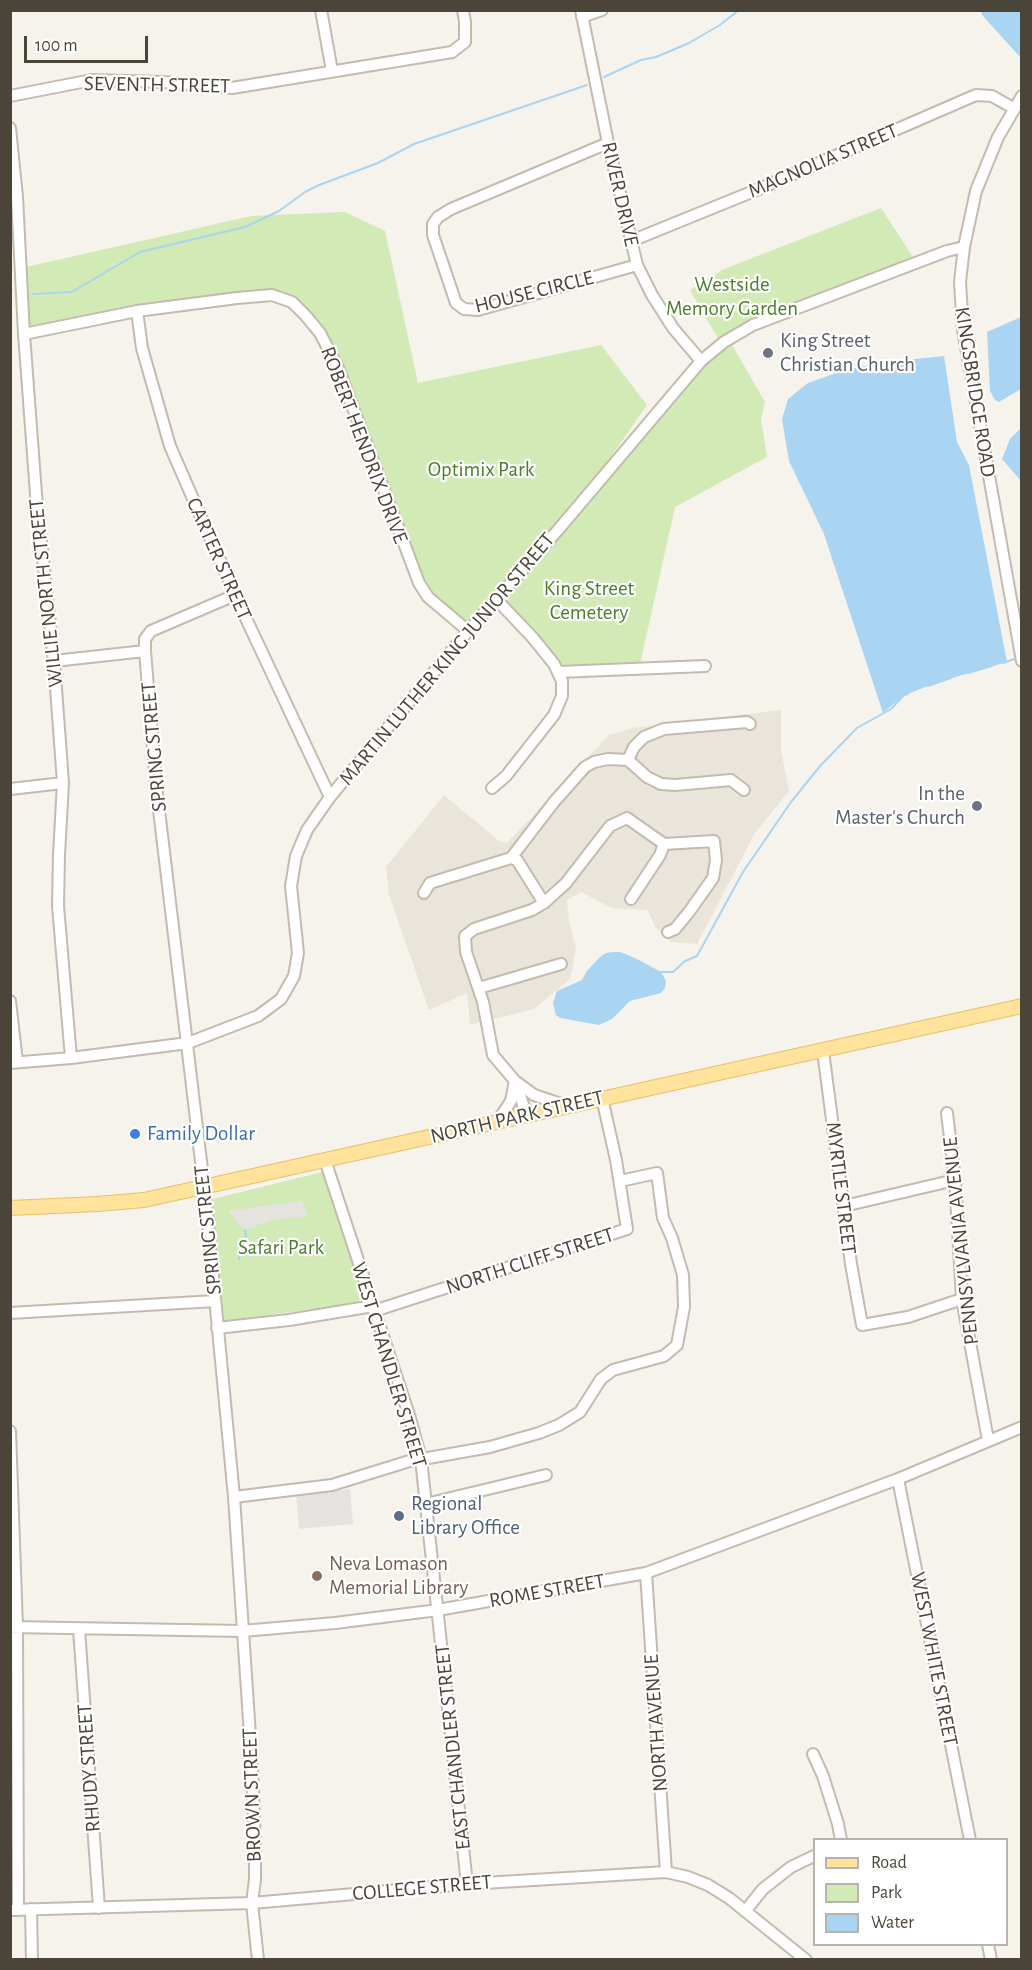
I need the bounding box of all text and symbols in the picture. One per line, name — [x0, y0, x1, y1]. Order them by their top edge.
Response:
scale bar — [27, 24, 152, 62]
text: 100 m — [35, 37, 78, 55]
street label: SEVENTH STREET — [84, 71, 230, 99]
street label: MAGNOLIA STREET — [744, 118, 902, 204]
street label: RIVER DRIVE — [596, 139, 644, 249]
street label: HOUSE CIRCLE — [472, 265, 596, 319]
park label: Westside Memory Garden — [666, 272, 798, 322]
street label: KINGSBRIDGE ROAD — [949, 305, 1001, 479]
place label: King Street Christian Church — [780, 328, 915, 378]
street label: ROBERT HENDRIX DRIVE — [315, 343, 413, 547]
marker: King Street Christian Church — [761, 346, 775, 360]
park label: Optimix Park — [428, 457, 534, 483]
street label: CARTER STREET — [181, 494, 257, 624]
street label: WILLIE NORTH STREET — [24, 497, 68, 689]
street label: MARTIN LUTHER KING JUNIOR STREET — [334, 528, 560, 790]
park label: King Street Cemetery — [544, 576, 634, 626]
street label: SPRING STREET — [136, 681, 172, 813]
place label: In the Master's Church — [835, 781, 965, 831]
marker: In the Master's Church — [970, 799, 984, 813]
street label: NORTH PARK STREET — [428, 1085, 606, 1149]
street label: MYRTLE STREET — [820, 1120, 862, 1256]
place label: Family Dollar — [147, 1121, 255, 1147]
marker: Family Dollar — [128, 1127, 142, 1141]
street label: PENNSYLVANIA AVENUE — [938, 1136, 984, 1346]
street label: SPRING STREET — [189, 1164, 227, 1296]
street label: NORTH CLIFF STREET — [443, 1222, 617, 1300]
park label: Safari Park — [238, 1235, 324, 1261]
street label: WEST CHANDLER STREET — [346, 1259, 432, 1471]
place label: Regional Library Office — [411, 1491, 520, 1541]
marker: Regional Library Office — [392, 1509, 406, 1523]
place label: Neva Lomason Memorial Library — [329, 1551, 468, 1601]
street label: ROME STREET — [487, 1568, 607, 1614]
marker: Neva Lomason Memorial Library — [310, 1569, 324, 1583]
street label: WEST WHITE STREET — [905, 1570, 963, 1748]
street label: EAST CHANDLER STREET — [430, 1643, 476, 1851]
street label: NORTH AVENUE — [639, 1654, 673, 1792]
street label: RHUDY STREET — [72, 1703, 106, 1833]
street label: BROWN STREET — [237, 1727, 267, 1863]
legend — [813, 1838, 1008, 1946]
text: Road — [871, 1854, 907, 1872]
street label: COLLEGE STREET — [351, 1869, 493, 1907]
text: Park — [871, 1884, 902, 1902]
text: Water — [871, 1914, 914, 1932]

